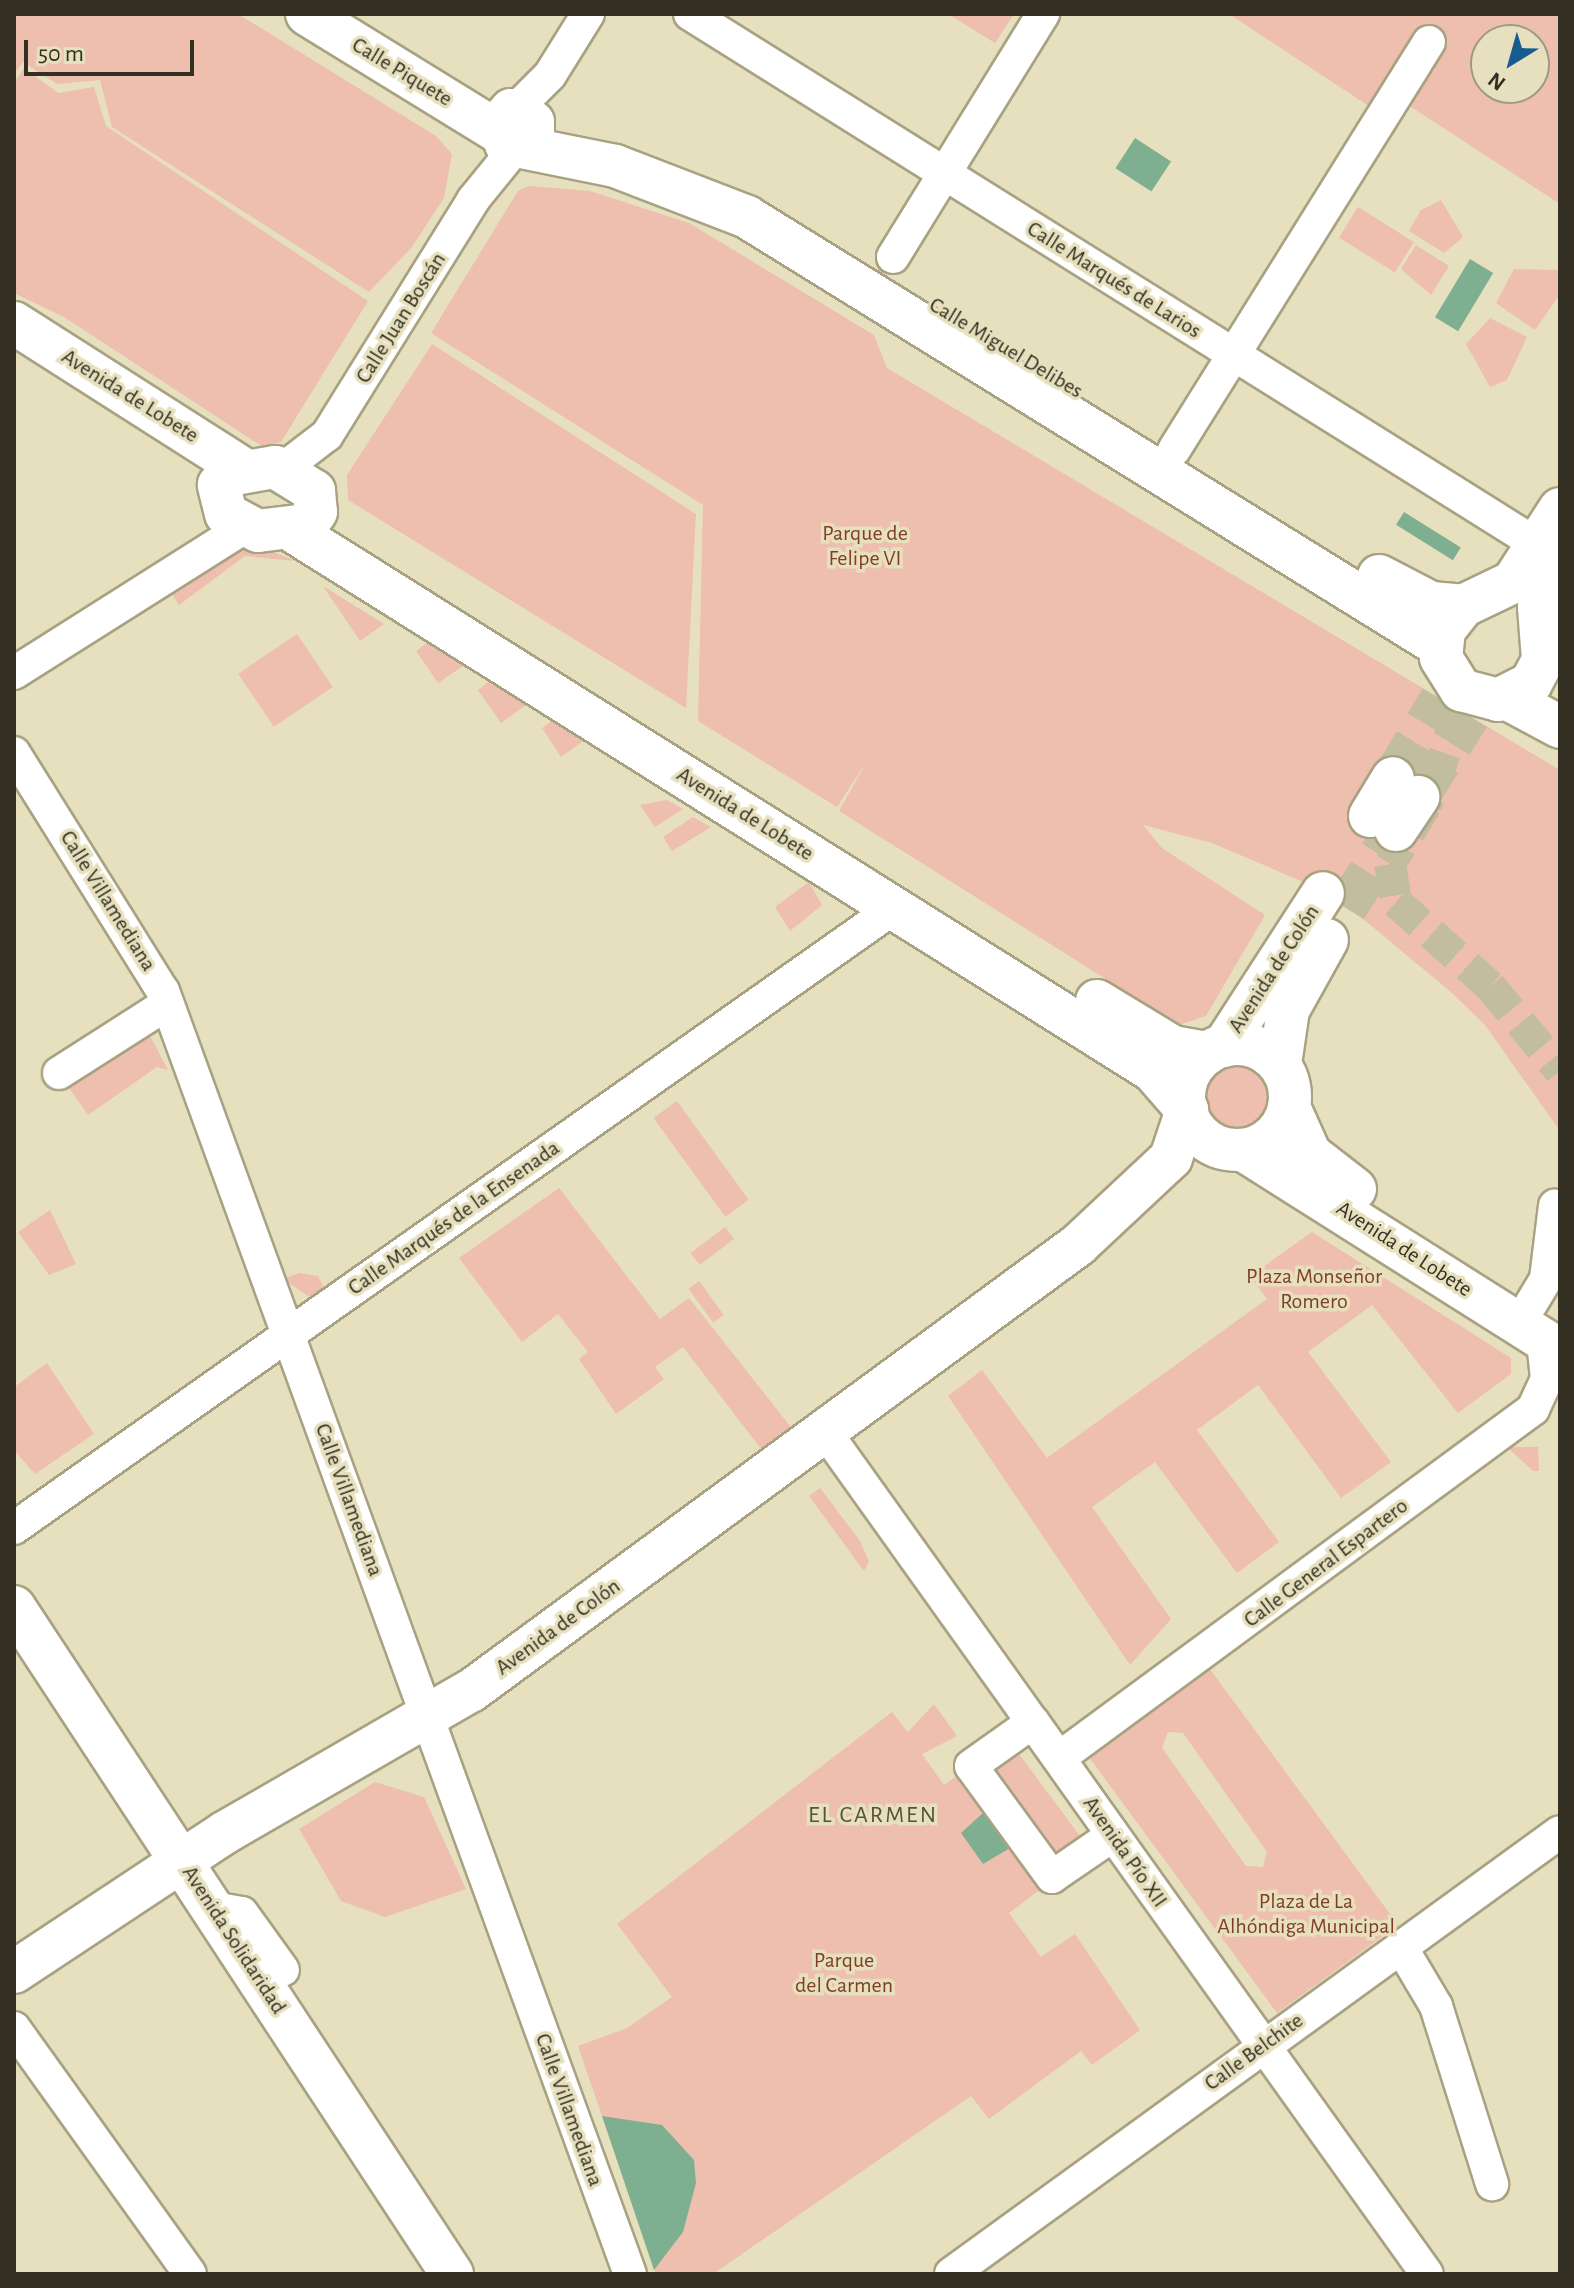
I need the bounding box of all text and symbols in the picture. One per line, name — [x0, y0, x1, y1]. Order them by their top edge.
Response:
scale bar — [28, 24, 198, 74]
north arrow — [1470, 24, 1550, 104]
street label: Calle Piquete — [347, 32, 457, 112]
text: 50 m — [38, 42, 84, 66]
text: N — [1484, 68, 1509, 95]
street label: Calle Marqués de Larios — [1022, 216, 1206, 344]
street label: Calle Juan Boscán — [350, 248, 452, 388]
street label: Calle Miguel Delibes — [924, 292, 1088, 404]
street label: Avenida de Lobete — [57, 343, 203, 449]
park label: Parque de Felipe VI — [822, 520, 908, 572]
street label: Avenida de Lobete — [672, 761, 818, 867]
street label: Calle Villamediana — [54, 826, 162, 976]
street label: Avenida de Colón — [1223, 900, 1325, 1038]
street label: Calle Marqués de la Ensenada — [343, 1135, 565, 1301]
street label: Avenida de Lobete — [1331, 1195, 1477, 1303]
park label: Plaza Monseñor Romero — [1246, 1263, 1382, 1314]
street label: Calle Villamediana — [309, 1420, 389, 1580]
street label: Calle General Espartero — [1239, 1493, 1413, 1633]
street label: Avenida de Colón — [491, 1573, 625, 1681]
street label: Avenida Pío XII — [1077, 1791, 1173, 1913]
district label: EL CARMEN — [808, 1802, 938, 1830]
street label: Avenida Solidaridad — [176, 1861, 292, 2019]
park label: Plaza de La Alhóndiga Municipal — [1217, 1888, 1395, 1940]
park label: Parque del Carmen — [795, 1947, 893, 1998]
street label: Calle Belchite — [1200, 2007, 1308, 2097]
street label: Calle Villamediana — [529, 2030, 609, 2190]

